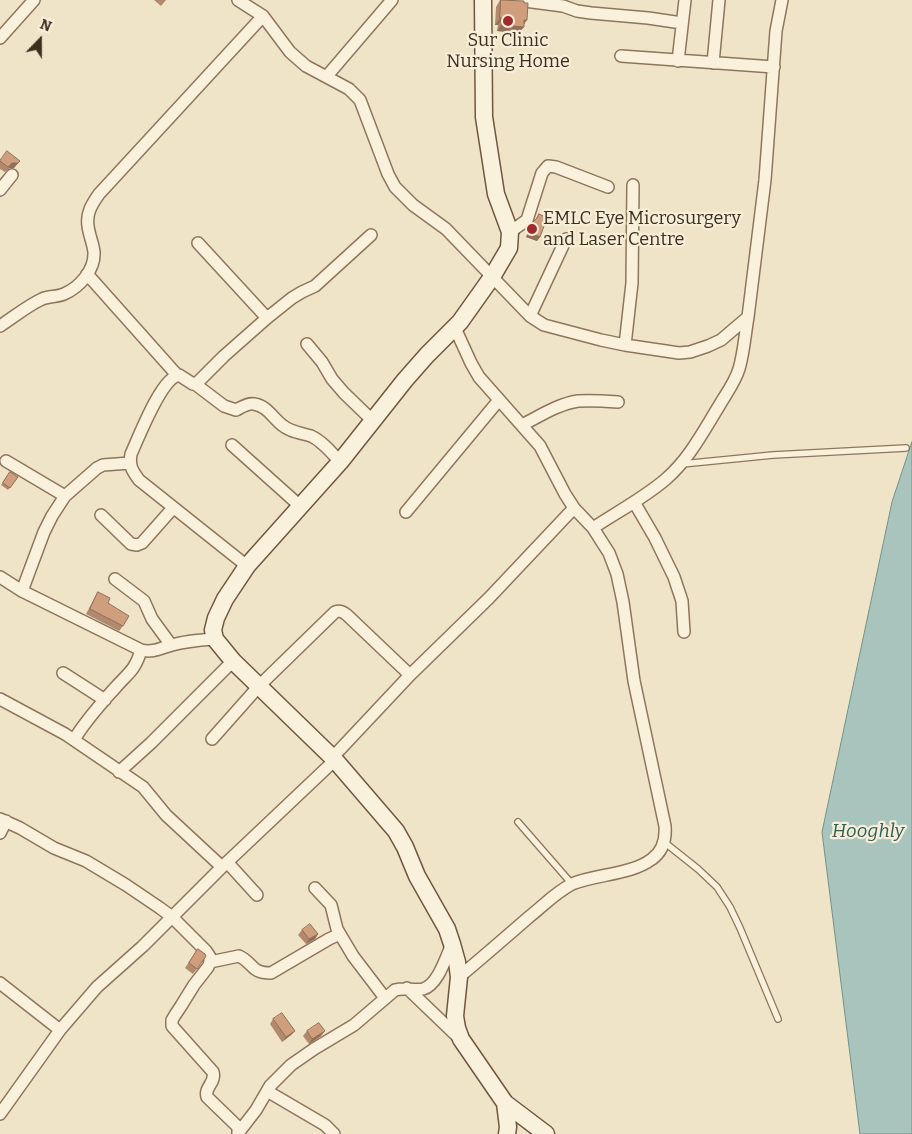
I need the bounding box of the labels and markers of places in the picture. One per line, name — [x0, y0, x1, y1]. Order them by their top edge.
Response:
marker: Sur Clinic Nursing Home — [501, 14, 515, 28]
place label: Sur Clinic Nursing Home — [446, 30, 570, 72]
place label: EMLC Eye Microsurgery and Laser Centre — [543, 208, 741, 250]
marker: EMLC Eye Microsurgery and Laser Centre — [525, 222, 539, 236]

